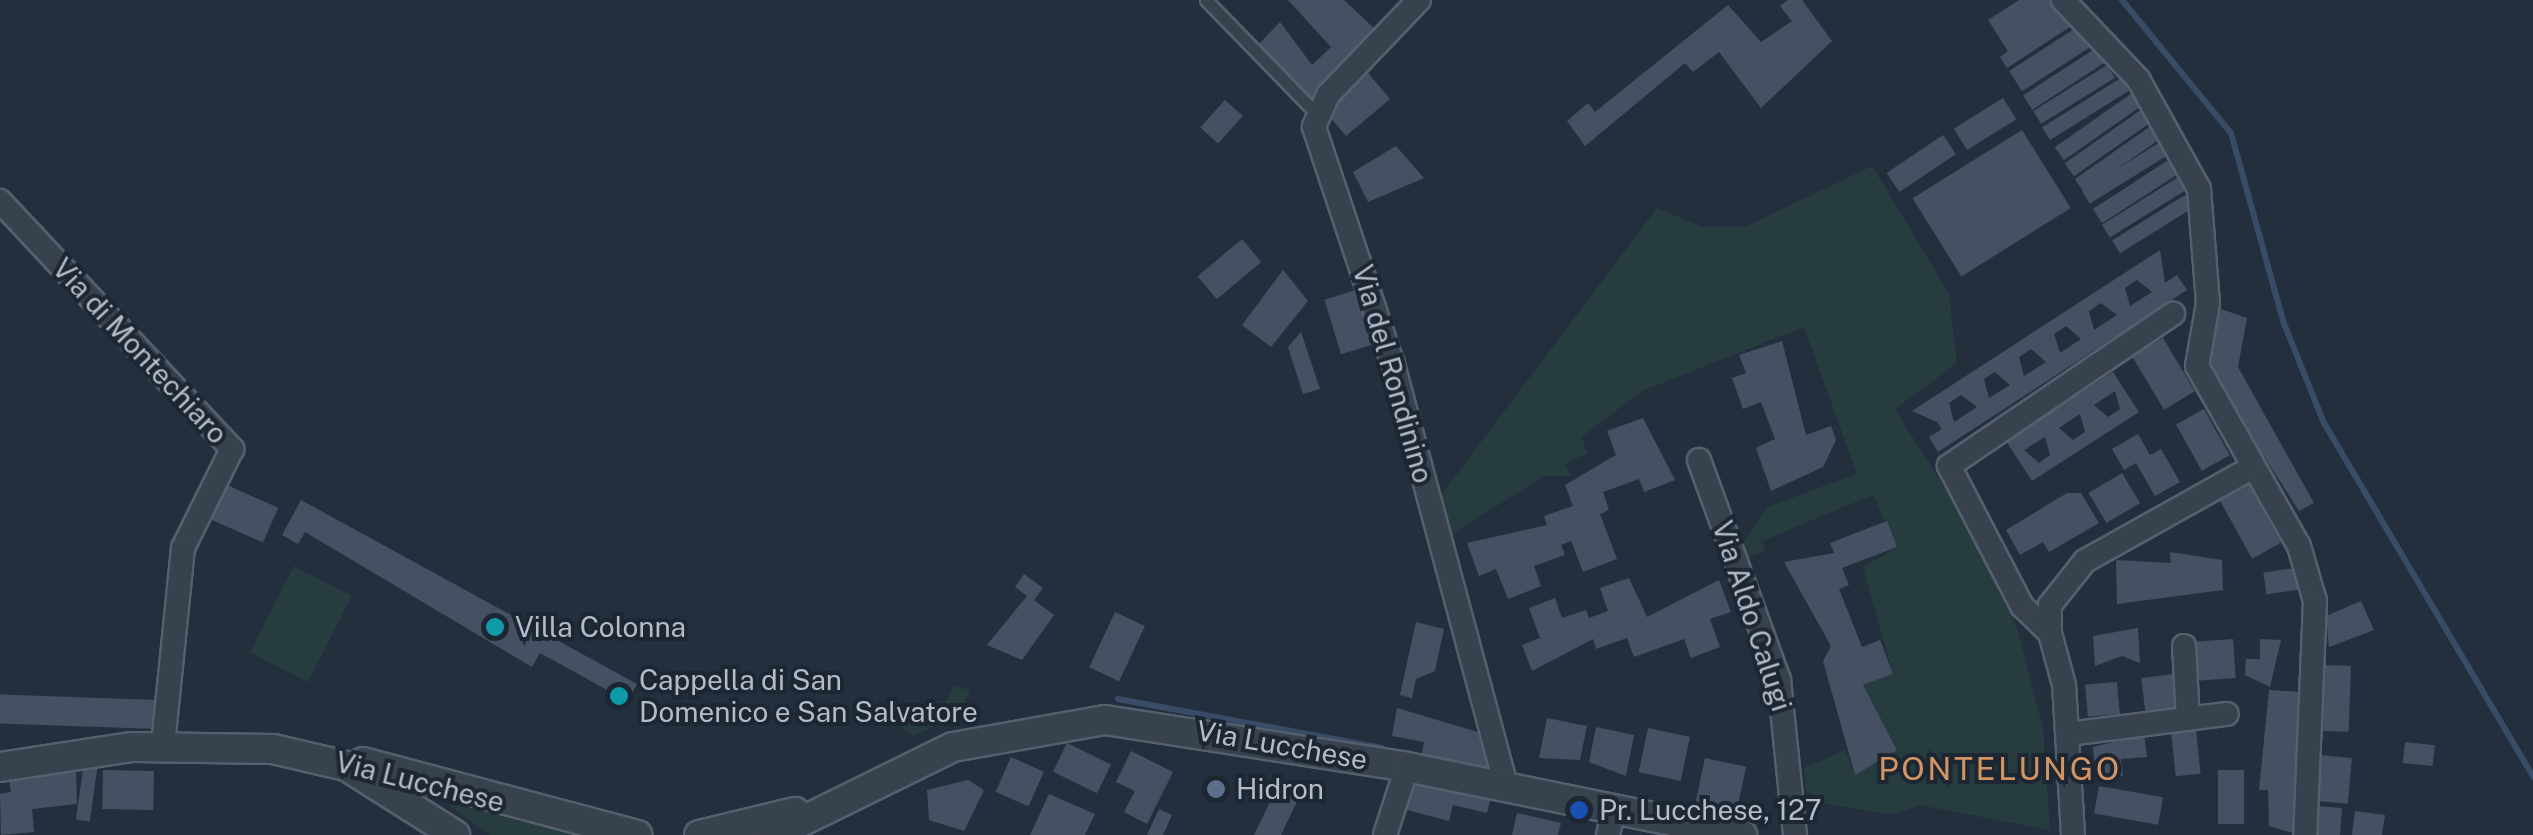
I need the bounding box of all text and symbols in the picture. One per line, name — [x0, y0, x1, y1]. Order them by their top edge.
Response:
street label: Via di Montechiaro — [45, 251, 235, 451]
street label: Via del Rondinino — [1346, 261, 1440, 487]
street label: Via Aldo Calugi — [1705, 517, 1799, 715]
place label: Villa Colonna — [515, 610, 686, 644]
marker: Villa Colonna — [484, 616, 506, 638]
place label: Cappella di San Domenico e San Salvatore — [639, 663, 979, 729]
marker: Cappella di San Domenico e San Salvatore — [608, 685, 630, 707]
street label: Via Lucchese — [1194, 713, 1370, 777]
street label: Via Lucchese — [332, 745, 508, 819]
district label: PONTELUNGO — [1878, 750, 2122, 788]
place label: Hidron — [1236, 772, 1324, 806]
marker: Hidron — [1205, 778, 1227, 800]
place label: Pr. Lucchese, 127 — [1599, 793, 1822, 827]
marker: Pr. Lucchese, 127 — [1568, 799, 1590, 821]

